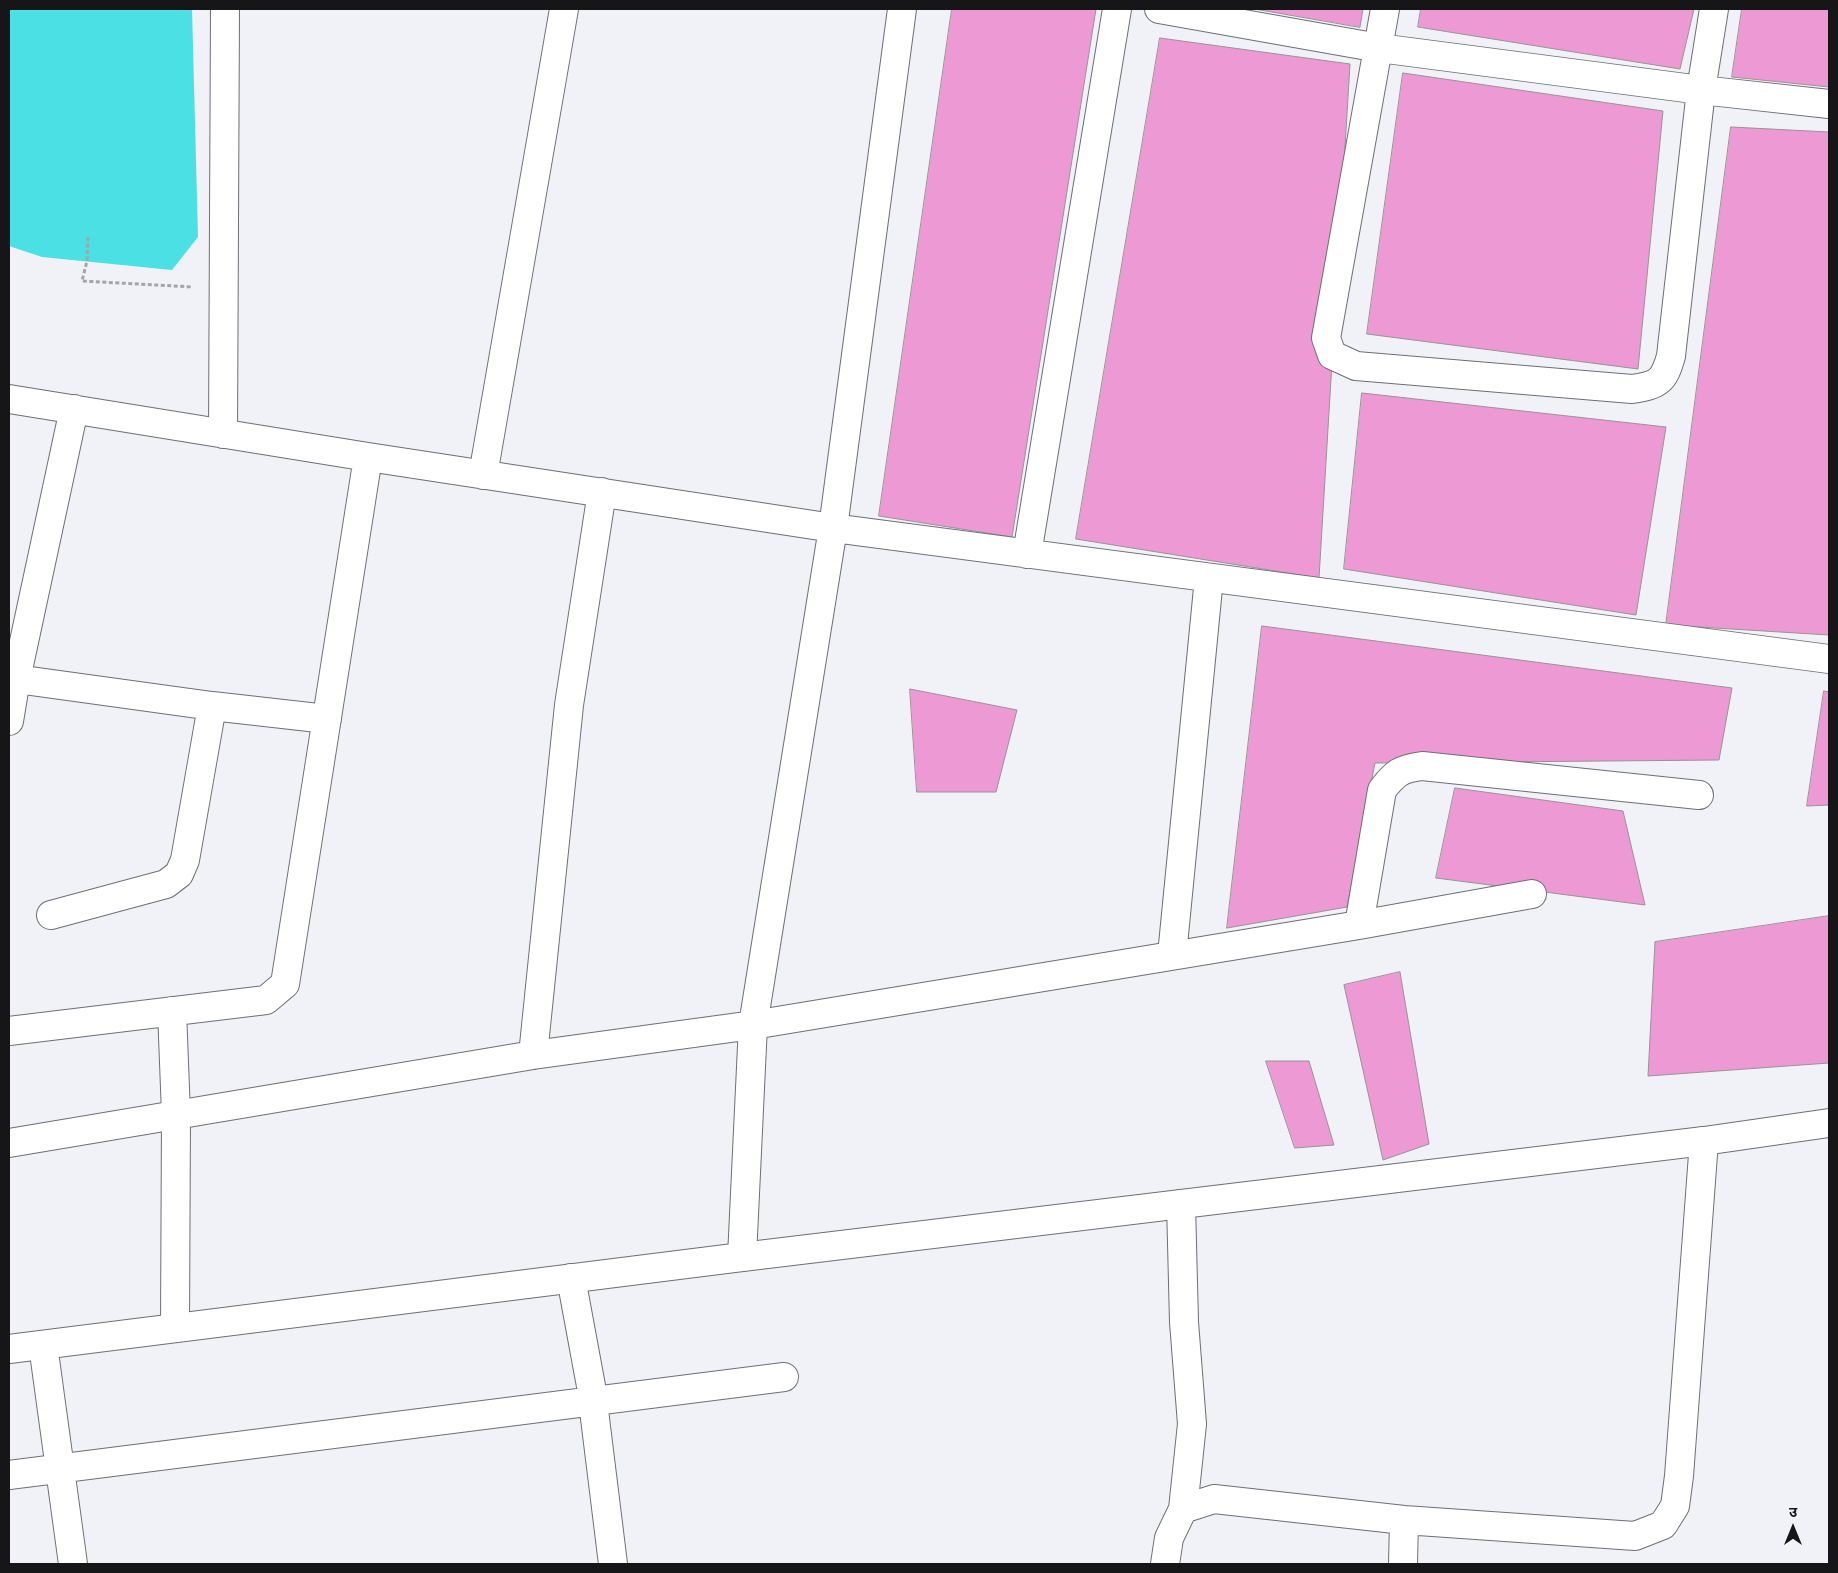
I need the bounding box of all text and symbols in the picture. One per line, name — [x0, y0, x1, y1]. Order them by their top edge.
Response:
north arrow — [1768, 1503, 1818, 1553]
text: उ — [1789, 1504, 1797, 1521]

